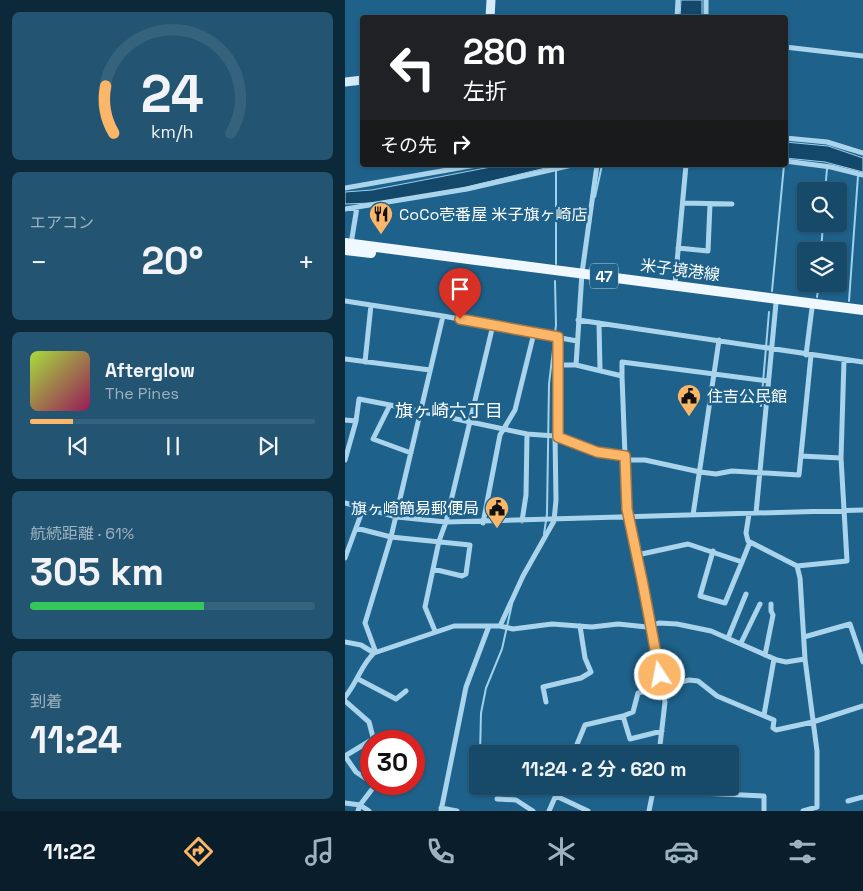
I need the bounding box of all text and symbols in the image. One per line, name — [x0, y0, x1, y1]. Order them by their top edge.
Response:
text: 280 m — [463, 30, 566, 74]
icon: left — [380, 35, 445, 100]
text: 24 — [141, 61, 204, 127]
text: 左折 — [463, 77, 507, 105]
text: km/h — [151, 120, 194, 143]
icon: right — [447, 130, 475, 158]
text: その先 — [380, 133, 437, 158]
map controls — [797, 182, 847, 292]
button: search — [797, 182, 847, 232]
restaurant icon: CoCo壱番屋 米子旗ヶ崎店 — [368, 201, 394, 235]
place label: CoCo壱番屋 米子旗ヶ崎店 — [399, 204, 587, 225]
text: エアコン — [30, 212, 94, 233]
text: 20° — [141, 237, 204, 285]
button: layers — [797, 242, 847, 292]
text: − — [30, 244, 47, 280]
text: + — [298, 244, 315, 280]
street label: 米子境港線 — [639, 255, 721, 285]
road number: 47 — [590, 264, 618, 288]
pin — [439, 268, 481, 319]
icon: arrive — [446, 275, 474, 303]
text: Afterglow — [105, 358, 195, 383]
text: The Pines — [105, 383, 179, 404]
public building icon: 住吉公民館 — [676, 383, 702, 417]
place label: 住吉公民館 — [707, 386, 787, 407]
district label: 旗ヶ崎六丁目 — [395, 399, 503, 422]
icon: previous — [64, 432, 92, 460]
icon: pause — [159, 432, 187, 460]
icon: next — [254, 432, 282, 460]
public building icon: 旗ヶ崎簡易郵便局 — [484, 495, 510, 529]
place label: 旗ヶ崎簡易郵便局 — [351, 498, 479, 519]
text: 航続距離 · 61% — [30, 523, 134, 544]
text: 305 km — [30, 548, 164, 596]
position arrow — [633, 648, 685, 700]
text: 到着 — [30, 691, 62, 712]
text: 11:24 — [30, 716, 122, 764]
speed limit sign: 30 — [360, 730, 425, 795]
text: 11:24 · 2 分 · 620 m — [522, 757, 686, 782]
icon: directions — [181, 834, 216, 869]
icon: music — [302, 834, 337, 869]
icon: phone — [423, 834, 458, 869]
icon: climate — [544, 834, 579, 869]
icon: car — [664, 834, 699, 869]
icon: filters — [785, 834, 820, 869]
text: 11:22 — [43, 837, 95, 865]

